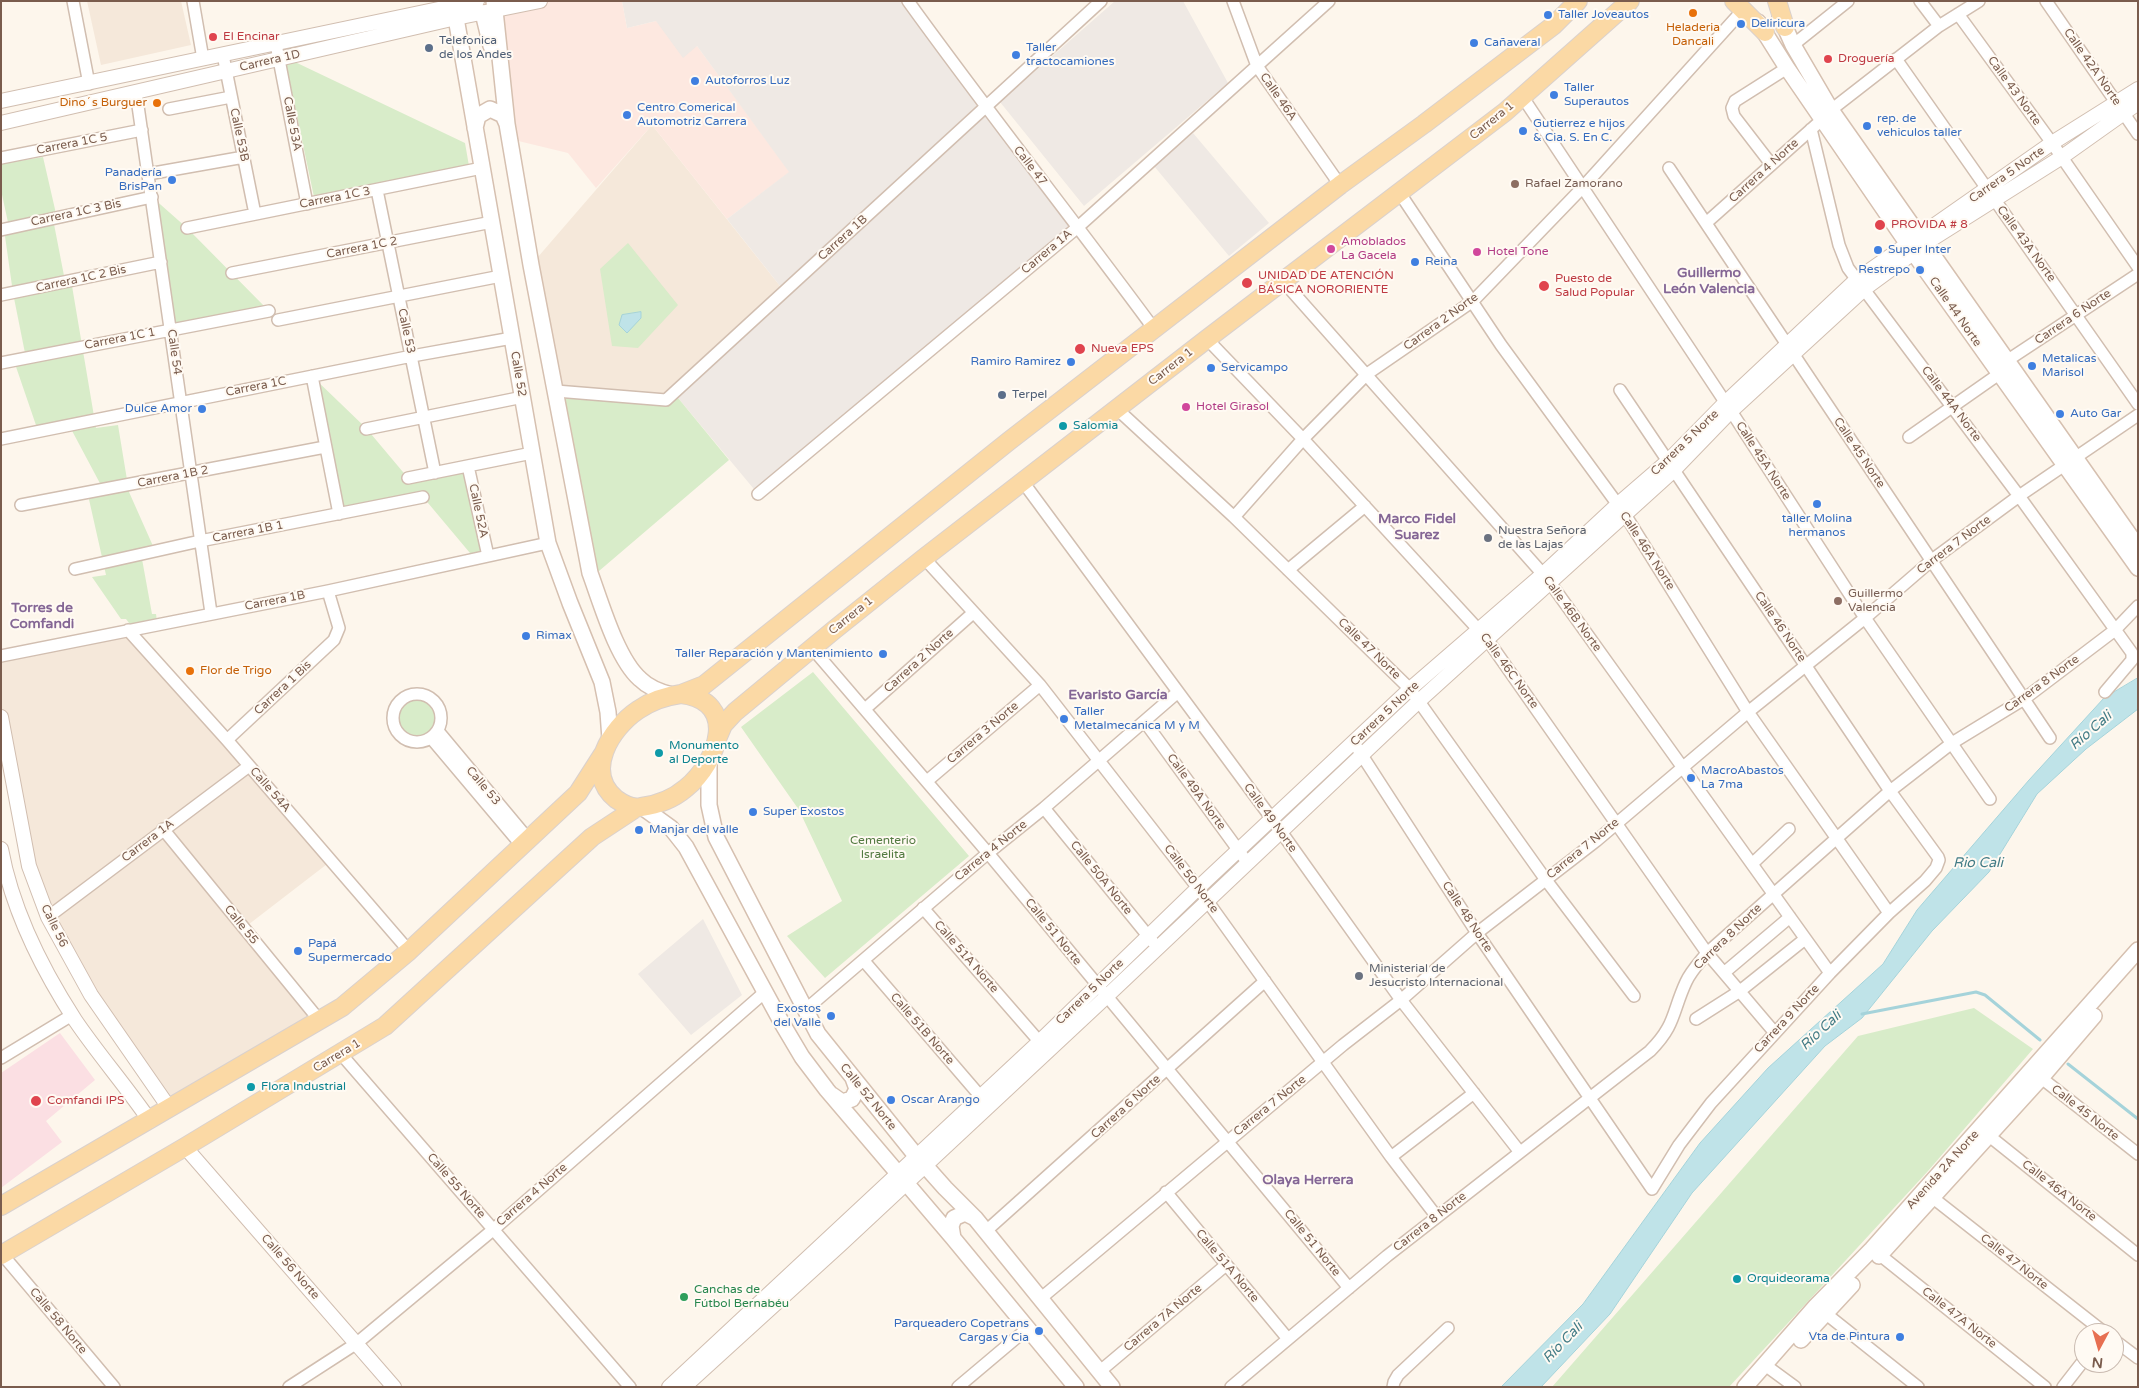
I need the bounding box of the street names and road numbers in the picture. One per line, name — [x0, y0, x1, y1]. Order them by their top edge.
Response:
street label: Calle 42A Norte — [2060, 26, 2124, 108]
street label: Carrera 1D — [238, 47, 302, 75]
street label: Calle 43 Norte — [1984, 54, 2044, 128]
street label: Calle 46A — [1256, 70, 1300, 124]
street label: Calle 53A — [280, 96, 304, 152]
street label: Carrera 1 — [1467, 99, 1517, 143]
street label: Calle 53B — [226, 107, 252, 163]
street label: Carrera 1C 5 — [35, 130, 109, 158]
street label: Carrera 4 Norte — [1726, 136, 1802, 206]
street label: Calle 47 — [1010, 143, 1050, 189]
street label: Carrera 5 Norte — [1967, 144, 2047, 206]
street label: Carrera 1C 3 — [298, 184, 372, 212]
street label: Carrera 1C 3 Bis — [30, 196, 122, 230]
street label: Calle 43A Norte — [1993, 203, 2059, 285]
street label: Carrera 1B — [815, 212, 871, 264]
street label: Carrera 1A — [1019, 227, 1075, 277]
street label: Carrera 1C 2 — [325, 234, 399, 262]
street label: Carrera 1C 2 Bis — [35, 262, 127, 296]
street label: Calle 44 Norte — [1926, 274, 1984, 350]
street label: Carrera 6 Norte — [2032, 286, 2114, 348]
street label: Carrera 2 Norte — [1401, 290, 1481, 354]
street label: Calle 53 — [394, 307, 418, 355]
street label: Carrera 1C 1 — [83, 325, 157, 353]
street label: Calle 54 — [164, 328, 184, 376]
street label: Carrera 1 — [1146, 345, 1196, 389]
street label: Calle 52 — [507, 350, 529, 398]
street label: Calle 44A Norte — [1918, 363, 1984, 445]
street label: Carrera 1C — [225, 374, 287, 400]
street label: Carrera 5 Norte — [1648, 407, 1722, 479]
street label: Calle 45 Norte — [1830, 415, 1888, 491]
street label: Calle 45A Norte — [1732, 419, 1794, 503]
street label: Carrera 1B 2 — [136, 463, 210, 491]
street label: Calle 52A — [465, 483, 491, 539]
street label: Calle 46A Norte — [1616, 509, 1678, 593]
street label: Carrera 7 Norte — [1914, 513, 1994, 577]
street label: Carrera 1B 1 — [211, 518, 285, 546]
street label: Calle 46B Norte — [1540, 573, 1604, 655]
street label: Carrera 1B — [244, 588, 306, 614]
street label: Calle 46 Norte — [1751, 589, 1809, 665]
street label: Carrera 1 — [826, 594, 876, 638]
street label: Calle 47 Norte — [1335, 615, 1403, 683]
street label: Carrera 2 Norte — [881, 626, 957, 696]
street label: Calle 46C Norte — [1477, 630, 1541, 712]
street label: Carrera 8 Norte — [2002, 652, 2082, 716]
street label: Carrera 1 Bis — [251, 658, 315, 718]
street label: Carrera 5 Norte — [1348, 679, 1422, 749]
street label: Carrera 3 Norte — [944, 699, 1022, 767]
street label: Calle 49A Norte — [1163, 751, 1229, 833]
street label: Calle 53 — [463, 764, 503, 808]
street label: Calle 54A — [247, 765, 293, 815]
street label: Calle 49 Norte — [1240, 781, 1300, 855]
street label: Carrera 7 Norte — [1544, 816, 1622, 882]
street label: Carrera 1A — [119, 817, 177, 865]
street label: Carrera 4 Norte — [952, 818, 1030, 884]
street label: Calle 50A Norte — [1067, 838, 1135, 918]
street label: Calle 50 Norte — [1161, 842, 1221, 916]
street label: Calle 48 Norte — [1439, 879, 1495, 955]
street label: Calle 51 Norte — [1022, 896, 1084, 968]
street label: Carrera 8 Norte — [1691, 901, 1765, 973]
street label: Calle 56 — [37, 902, 71, 950]
street label: Calle 55 — [221, 903, 261, 947]
street label: Calle 51A Norte — [931, 918, 1001, 996]
street label: Carrera 5 Norte — [1053, 956, 1127, 1028]
street label: Carrera 9 Norte — [1752, 982, 1822, 1056]
street label: Calle 51B Norte — [887, 990, 957, 1068]
street label: Carrera 1 — [311, 1036, 363, 1076]
street label: Calle 52 Norte — [837, 1061, 899, 1133]
street label: Carrera 6 Norte — [1088, 1072, 1164, 1142]
street label: Carrera 7 Norte — [1231, 1073, 1309, 1139]
street label: Calle 45 Norte — [2048, 1082, 2122, 1144]
street label: Avenida 2A Norte — [1904, 1127, 1982, 1213]
street label: Calle 55 Norte — [424, 1150, 488, 1222]
street label: Calle 46A Norte — [2019, 1157, 2099, 1225]
street label: Carrera 4 Norte — [494, 1160, 570, 1230]
street label: Carrera 8 Norte — [1391, 1189, 1469, 1255]
street label: Calle 51 Norte — [1281, 1207, 1343, 1279]
street label: Calle 51A Norte — [1192, 1227, 1262, 1305]
street label: Calle 56 Norte — [258, 1231, 322, 1303]
street label: Calle 47 Norte — [1977, 1231, 2051, 1293]
street label: Carrera 7A Norte — [1121, 1281, 1205, 1355]
street label: Calle 47A Norte — [1919, 1284, 1999, 1352]
street label: Calle 58 Norte — [26, 1285, 90, 1357]

